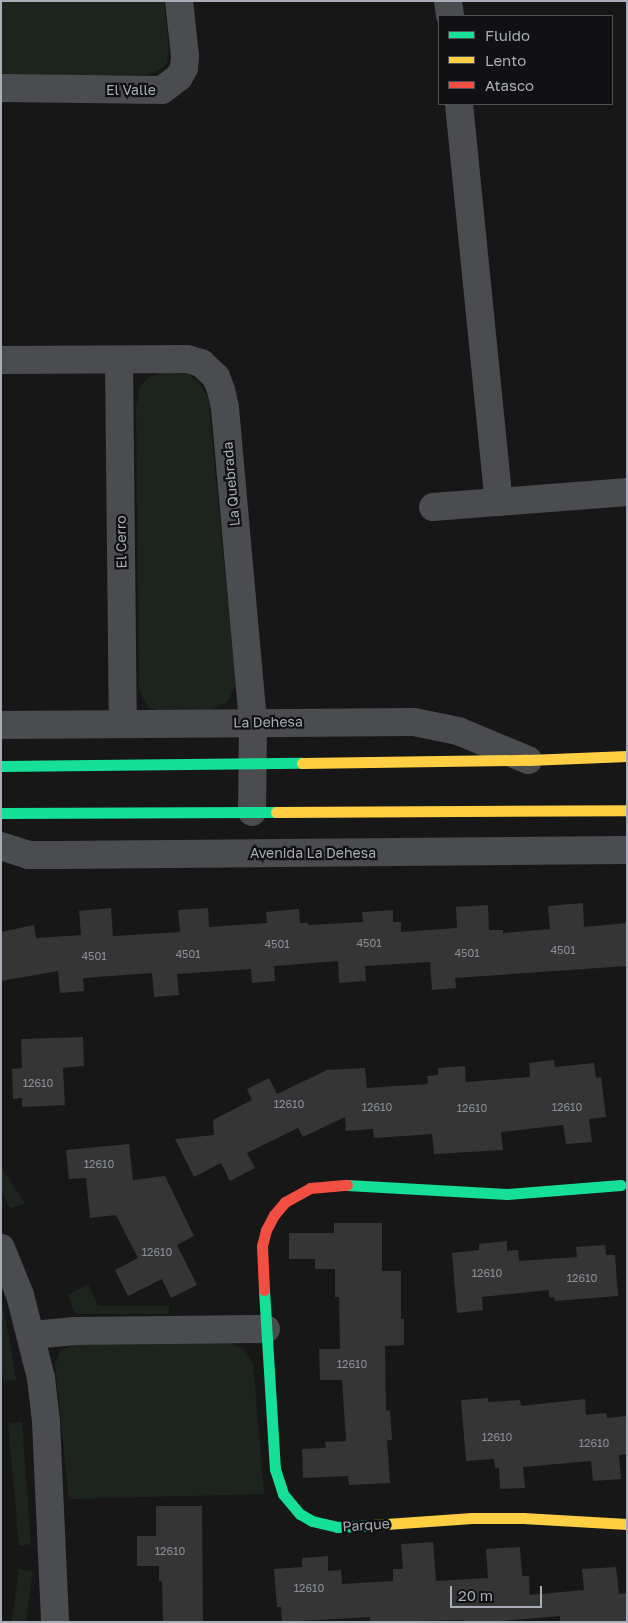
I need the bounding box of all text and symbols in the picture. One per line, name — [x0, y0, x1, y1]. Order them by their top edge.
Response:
legend — [438, 15, 613, 105]
text: Fluido — [485, 26, 530, 44]
text: Lento — [485, 51, 526, 69]
text: Atasco — [485, 76, 534, 94]
street label: El Valle — [106, 82, 156, 98]
street label: La Quebrada — [219, 441, 243, 527]
street label: El Cerro — [112, 515, 130, 569]
street label: La Dehesa — [233, 713, 303, 731]
street label: Avenida La Dehesa — [250, 845, 376, 861]
house number: 4501 — [356, 936, 382, 950]
house number: 4501 — [264, 937, 290, 951]
house number: 4501 — [550, 943, 576, 957]
house number: 4501 — [454, 946, 480, 960]
house number: 4501 — [175, 947, 201, 961]
house number: 4501 — [81, 949, 107, 963]
house number: 12610 — [23, 1076, 53, 1090]
house number: 12610 — [274, 1097, 304, 1111]
house number: 12610 — [362, 1100, 392, 1114]
house number: 12610 — [552, 1100, 582, 1114]
house number: 12610 — [457, 1101, 487, 1115]
house number: 12610 — [84, 1157, 114, 1171]
house number: 12610 — [142, 1245, 172, 1259]
house number: 12610 — [472, 1266, 502, 1280]
house number: 12610 — [567, 1271, 597, 1285]
house number: 12610 — [337, 1357, 367, 1371]
house number: 12610 — [482, 1430, 512, 1444]
house number: 12610 — [579, 1436, 609, 1450]
street label: Parque — [342, 1515, 390, 1535]
house number: 12610 — [155, 1544, 185, 1558]
scale bar — [453, 1576, 546, 1608]
house number: 12610 — [294, 1581, 324, 1595]
text: 20 m — [458, 1586, 493, 1604]

